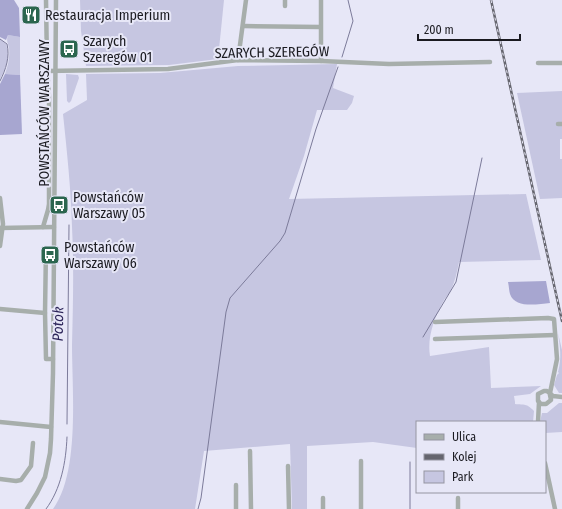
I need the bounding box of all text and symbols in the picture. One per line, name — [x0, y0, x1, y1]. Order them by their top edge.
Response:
restaurant icon: Restauracja Imperium — [20, 4, 42, 26]
place label: Restauracja Imperium — [45, 7, 170, 24]
scale bar — [418, 16, 520, 42]
text: 200 m — [424, 23, 454, 37]
place label: Szarych Szeregów 01 — [83, 33, 152, 66]
bus stop icon: Szarych Szeregów 01 — [58, 38, 80, 60]
street label: POWSTAŃCÓW WARSZAWY — [35, 39, 53, 187]
street label: SZARYCH SZEREGÓW — [215, 42, 330, 62]
place label: Powstańców Warszawy 05 — [73, 189, 145, 222]
bus stop icon: Powstańców Warszawy 05 — [48, 194, 70, 216]
place label: Powstańców Warszawy 06 — [64, 239, 137, 272]
bus stop icon: Powstańców Warszawy 06 — [39, 244, 61, 266]
water label: Potok — [49, 306, 67, 342]
legend — [416, 421, 546, 493]
text: Ulica — [452, 430, 476, 444]
text: Kolej — [452, 450, 477, 464]
text: Park — [452, 470, 474, 484]

